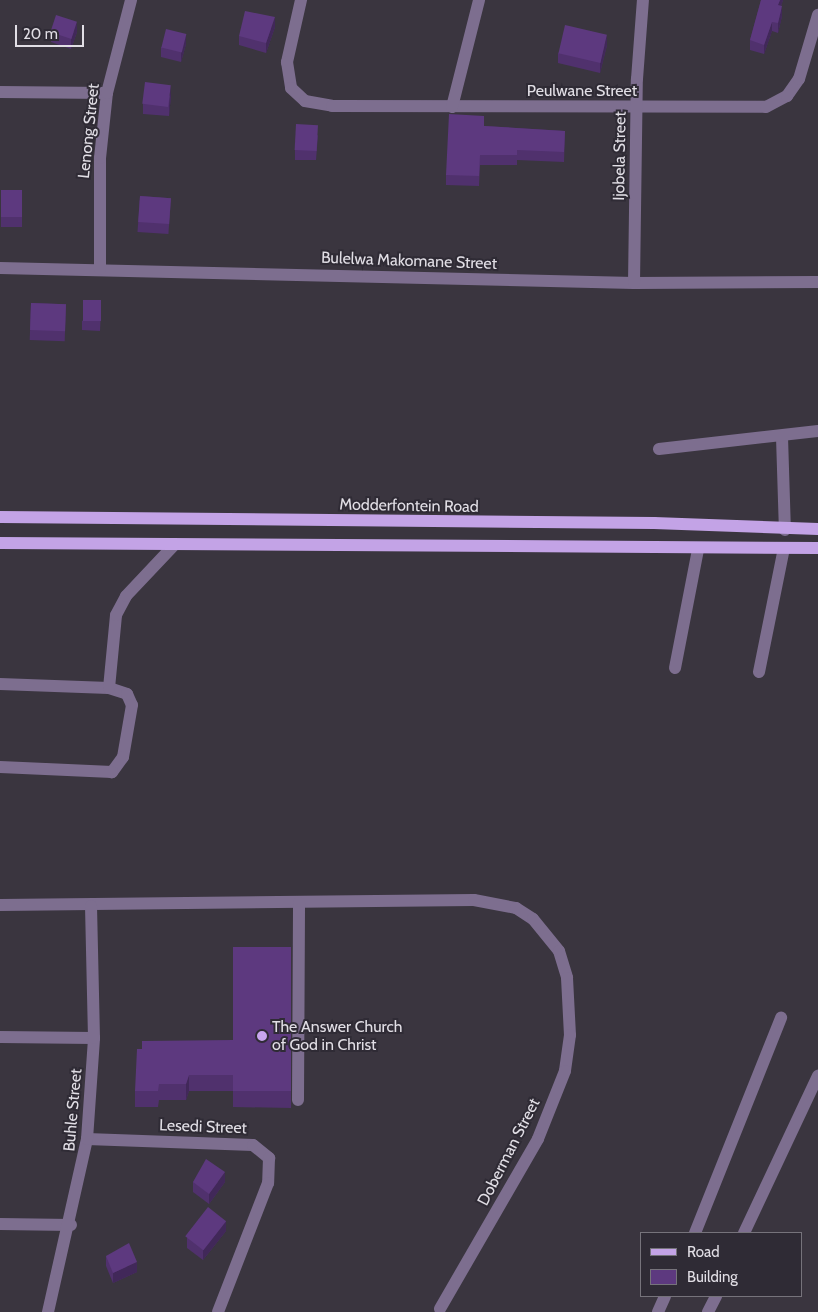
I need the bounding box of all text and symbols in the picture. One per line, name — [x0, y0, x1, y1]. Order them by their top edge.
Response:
scale bar — [18, 15, 86, 47]
text: 20 m — [23, 25, 58, 43]
street label: Peulwane Street — [527, 81, 637, 101]
street label: Lenong Street — [74, 83, 104, 179]
street label: Ijobela Street — [610, 111, 630, 201]
street label: Bulelwa Makomane Street — [321, 248, 497, 274]
street label: Modderfontein Road — [339, 495, 479, 517]
place label: The Answer Church of God in Christ — [272, 1017, 402, 1055]
marker: The Answer Church of God in Christ — [256, 1030, 268, 1042]
street label: Buhle Street — [60, 1068, 86, 1152]
street label: Doberman Street — [474, 1095, 544, 1209]
street label: Lesedi Street — [159, 1116, 247, 1138]
legend — [640, 1232, 803, 1297]
text: Road — [687, 1243, 720, 1261]
text: Building — [687, 1268, 738, 1286]

